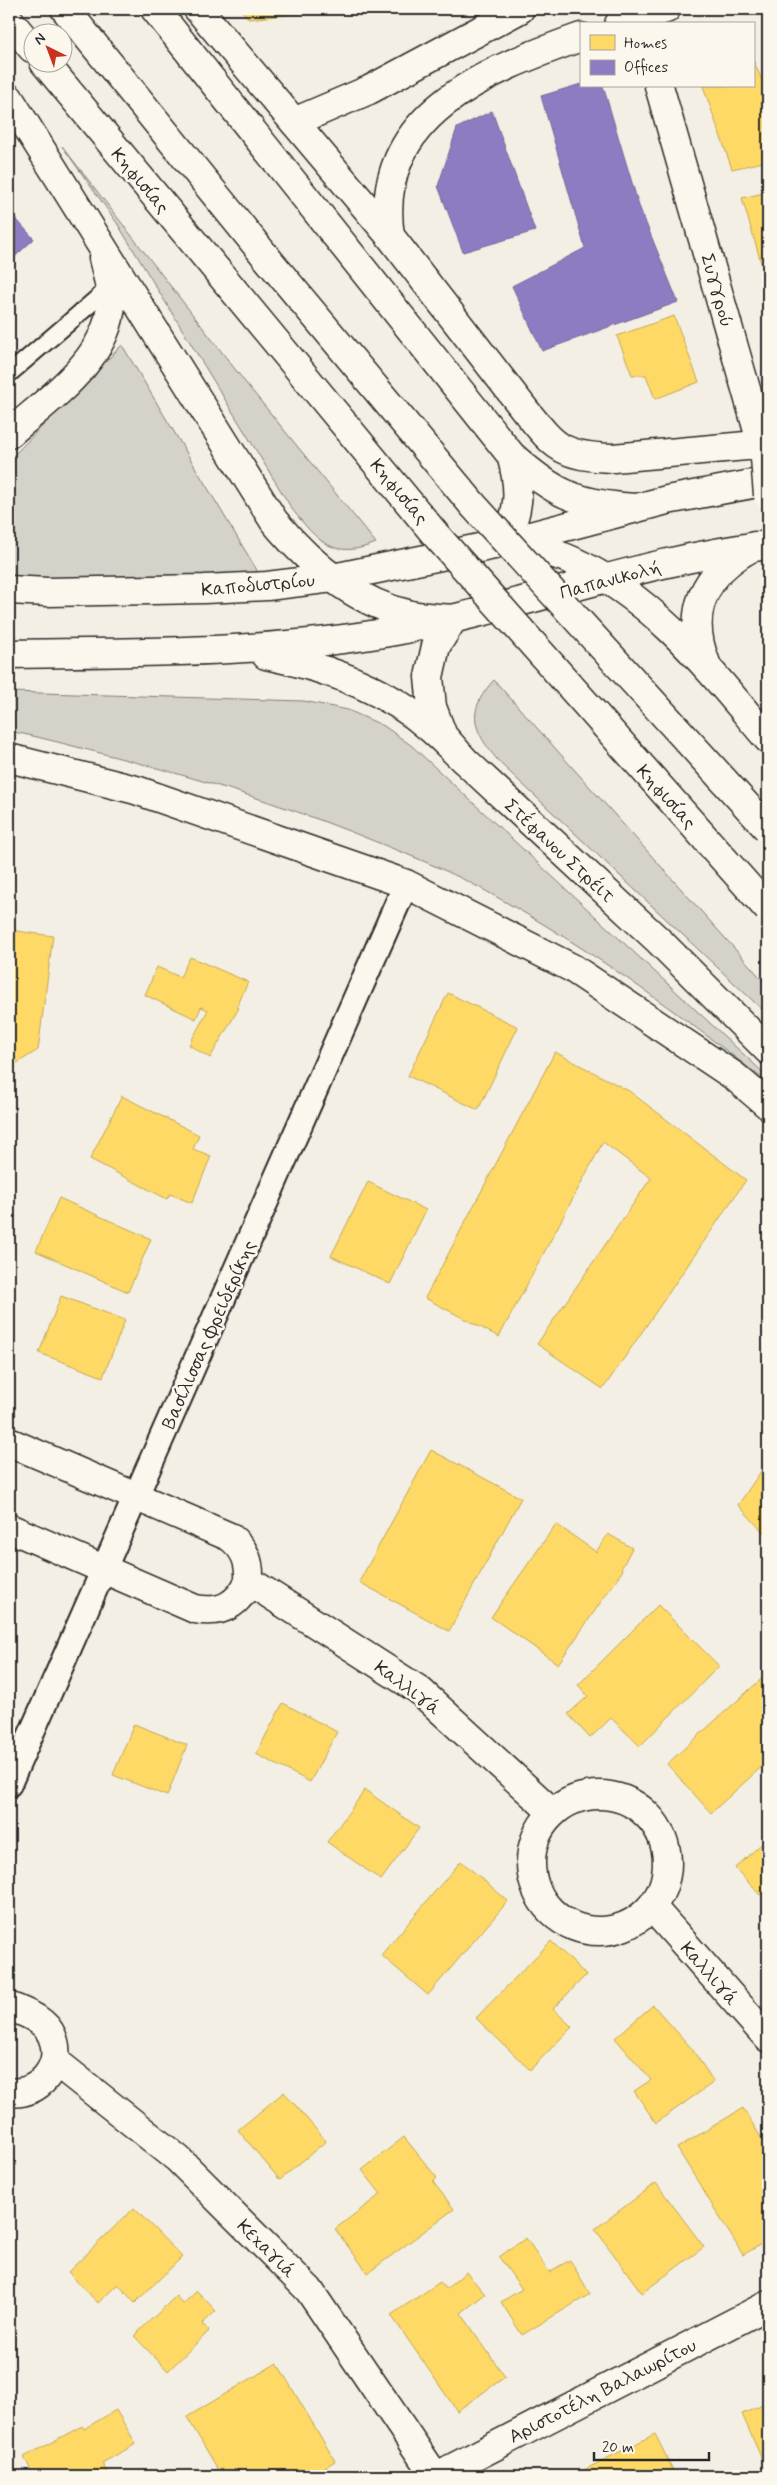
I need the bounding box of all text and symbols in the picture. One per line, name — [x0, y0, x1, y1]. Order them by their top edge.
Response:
north arrow — [22, 22, 72, 72]
legend — [580, 22, 754, 88]
text: N — [30, 29, 49, 49]
text: Homes — [624, 34, 667, 54]
text: Offices — [624, 58, 668, 78]
street label: Κηφισίας — [105, 143, 175, 219]
street label: Συγγρού — [694, 251, 739, 330]
street label: Κηφισίας — [364, 454, 434, 530]
street label: Παπανικολή — [557, 555, 664, 606]
street label: Καποδιστρίου — [200, 568, 316, 603]
street label: Κηφισίας — [630, 759, 702, 835]
street label: Στέφανου Στρέιτ — [499, 794, 619, 909]
street label: Βασίλισσας Φρειδερίκης — [156, 1236, 262, 1433]
street label: Καλλιγά — [369, 1655, 445, 1721]
street label: Καλλιγά — [674, 1937, 744, 2011]
street label: Κεχαγιά — [231, 2214, 301, 2284]
street label: Αριστοτέλη Βαλαωρίτου — [505, 2333, 701, 2450]
scale bar — [594, 2430, 710, 2462]
text: 20 m — [602, 2438, 634, 2458]

